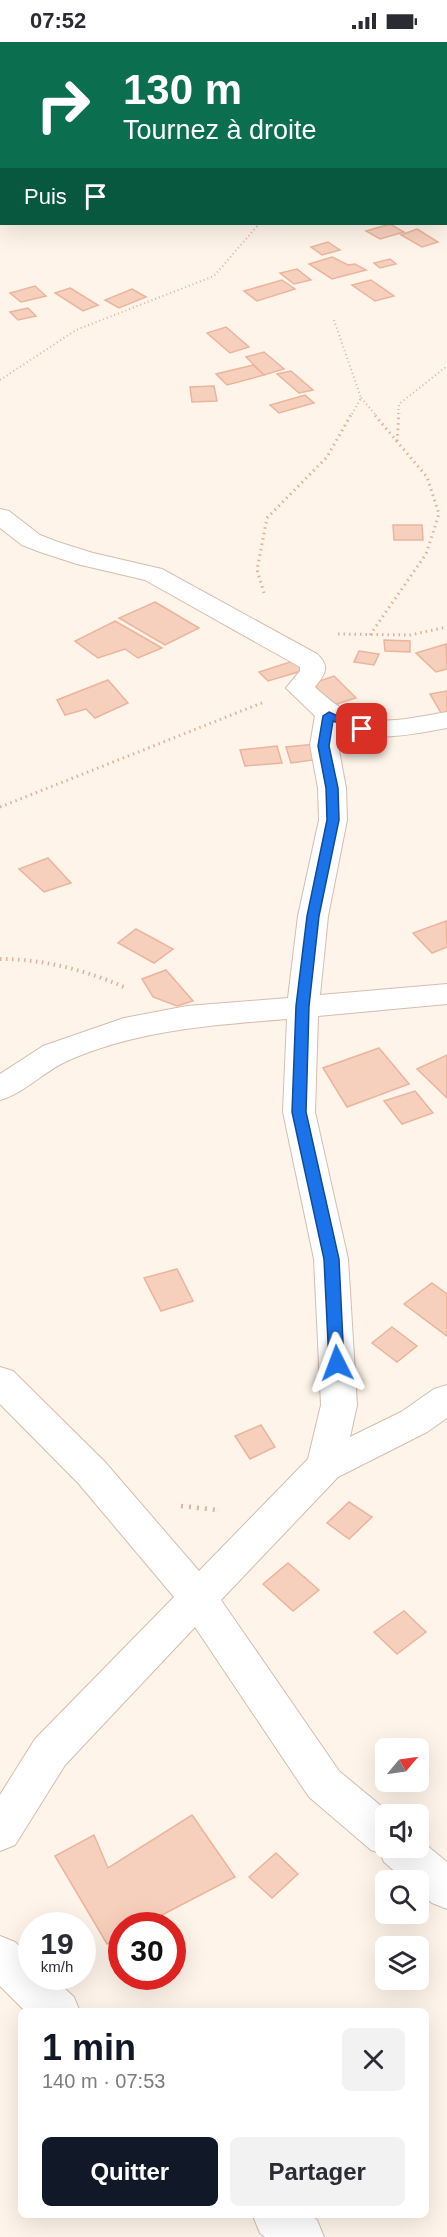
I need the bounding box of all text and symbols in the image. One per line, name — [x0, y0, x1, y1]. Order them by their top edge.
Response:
text: 07:52 — [30, 8, 86, 33]
icon: right — [24, 66, 102, 144]
text: 130 m — [123, 66, 242, 113]
text: Tournez à droite — [123, 115, 317, 145]
icon: arrive — [79, 180, 112, 213]
text: Puis — [24, 184, 67, 209]
pin — [336, 703, 387, 754]
icon: arrive — [345, 712, 378, 745]
position arrow — [305, 1331, 369, 1395]
north arrow — [375, 1738, 429, 1792]
map controls — [375, 1738, 429, 1990]
button: sound — [375, 1804, 429, 1858]
button: search — [375, 1870, 429, 1924]
speed limit sign: 30 — [108, 1912, 186, 1990]
text: 19 — [40, 1927, 74, 1960]
button: layers — [375, 1936, 429, 1990]
text: km/h — [41, 1958, 73, 1975]
text: 1 min — [42, 2027, 136, 2068]
button: close — [342, 2028, 405, 2091]
text: 140 m · 07:53 — [42, 2070, 165, 2092]
button: Quitter — [42, 2137, 218, 2206]
button: Partager — [230, 2137, 405, 2206]

